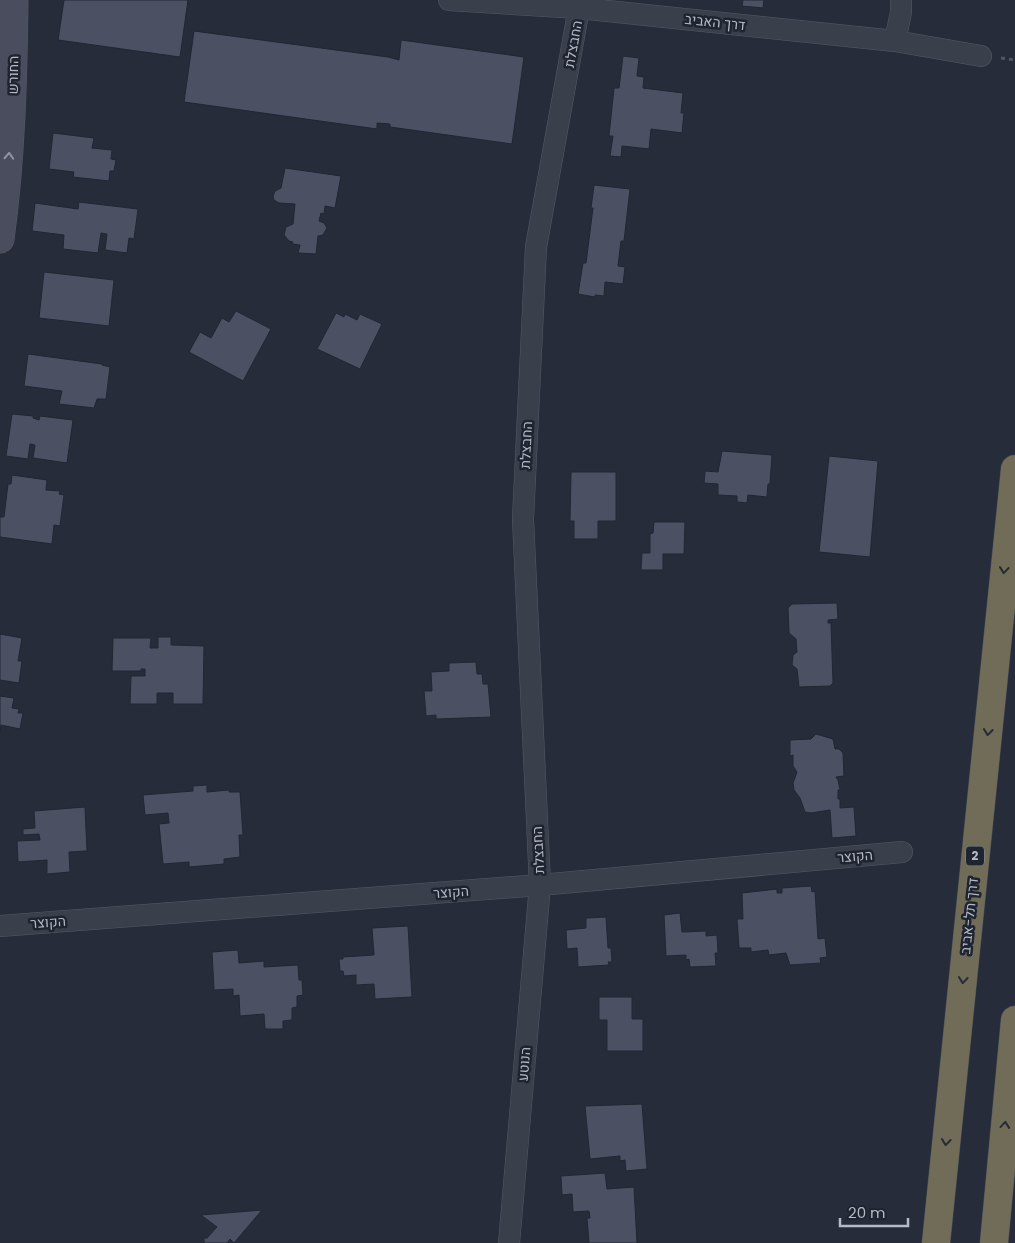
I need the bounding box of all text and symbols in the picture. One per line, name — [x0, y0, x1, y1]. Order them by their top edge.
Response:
street label: דרך האביב — [684, 9, 746, 35]
street label: החבצלת — [559, 19, 587, 69]
street label: החורש — [3, 55, 23, 95]
one-way arrow — [4, 152, 15, 160]
street label: החבצלת — [515, 421, 537, 469]
one-way arrow — [999, 566, 1010, 574]
one-way arrow — [982, 728, 993, 736]
street label: החבצלת — [527, 826, 549, 874]
street label: הקוצר — [836, 844, 874, 868]
road number: 2 — [966, 846, 984, 866]
street label: דרך תל-אביב — [955, 877, 983, 955]
street label: הקוצר — [433, 881, 469, 903]
street label: הקוצר — [30, 911, 66, 933]
one-way arrow — [957, 977, 968, 985]
street label: הנוטע — [513, 1046, 535, 1082]
one-way arrow — [1000, 1120, 1011, 1128]
one-way arrow — [941, 1138, 952, 1146]
scale bar — [840, 1196, 908, 1228]
text: 20 m — [848, 1202, 886, 1223]

